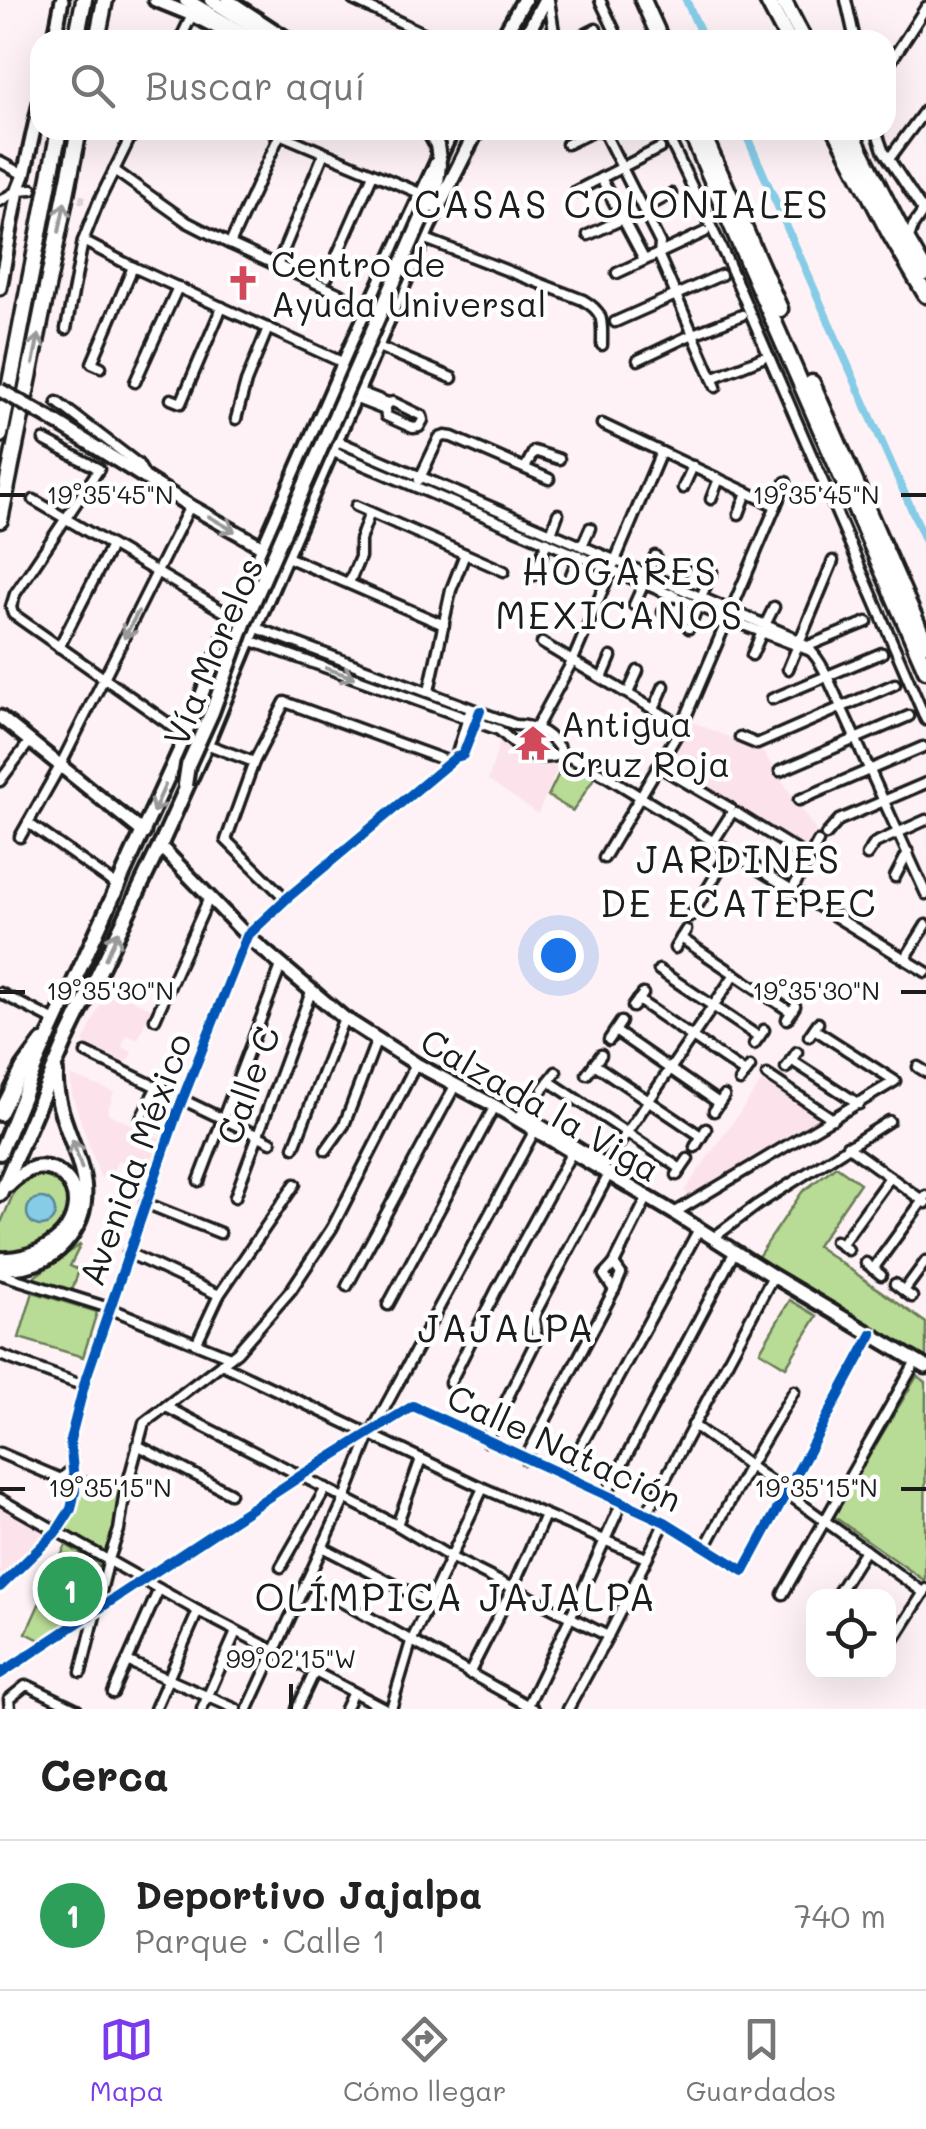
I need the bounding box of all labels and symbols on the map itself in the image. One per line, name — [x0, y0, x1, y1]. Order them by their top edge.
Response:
district label: CASAS COLONIALES — [414, 178, 830, 228]
one-way arrow — [53, 201, 72, 234]
place label: Centro de Ayuda Universal — [271, 240, 547, 326]
church icon: Centro de Ayuda Universal — [224, 264, 262, 302]
one-way arrow — [28, 334, 47, 366]
text: 19°35'45"N — [47, 478, 173, 510]
text: 19°35'45"N — [753, 478, 879, 510]
one-way arrow — [207, 514, 236, 534]
district label: HOGARES MEXICANOS — [495, 545, 745, 639]
street label: Vía Morelos — [152, 550, 272, 752]
one-way arrow — [121, 609, 141, 639]
one-way arrow — [324, 666, 355, 684]
place label: Antigua Cruz Roja — [561, 700, 730, 786]
temple icon: Antigua Cruz Roja — [514, 724, 552, 762]
one-way arrow — [149, 783, 167, 814]
district label: JARDINES DE ECATEPEC — [600, 833, 878, 927]
your location — [533, 930, 584, 981]
one-way arrow — [104, 931, 123, 961]
text: 19°35'30"N — [46, 974, 174, 1006]
text: 19°35'30"N — [752, 974, 880, 1006]
street label: Calzada la Viga — [413, 1017, 669, 1191]
street label: Calle C — [204, 1020, 290, 1150]
street label: Avenida México — [67, 1026, 201, 1292]
one-way arrow — [66, 1138, 84, 1170]
district label: JAJALPA — [418, 1302, 596, 1352]
street label: Calle Natación — [440, 1373, 690, 1521]
text: 19°35'15"N — [48, 1471, 172, 1503]
text: 19°35'15"N — [754, 1471, 878, 1503]
pin: 1 — [38, 1552, 102, 1626]
district label: OLÍMPICA JAJALPA — [254, 1571, 658, 1621]
text: 99°02'15"W — [226, 1642, 356, 1674]

